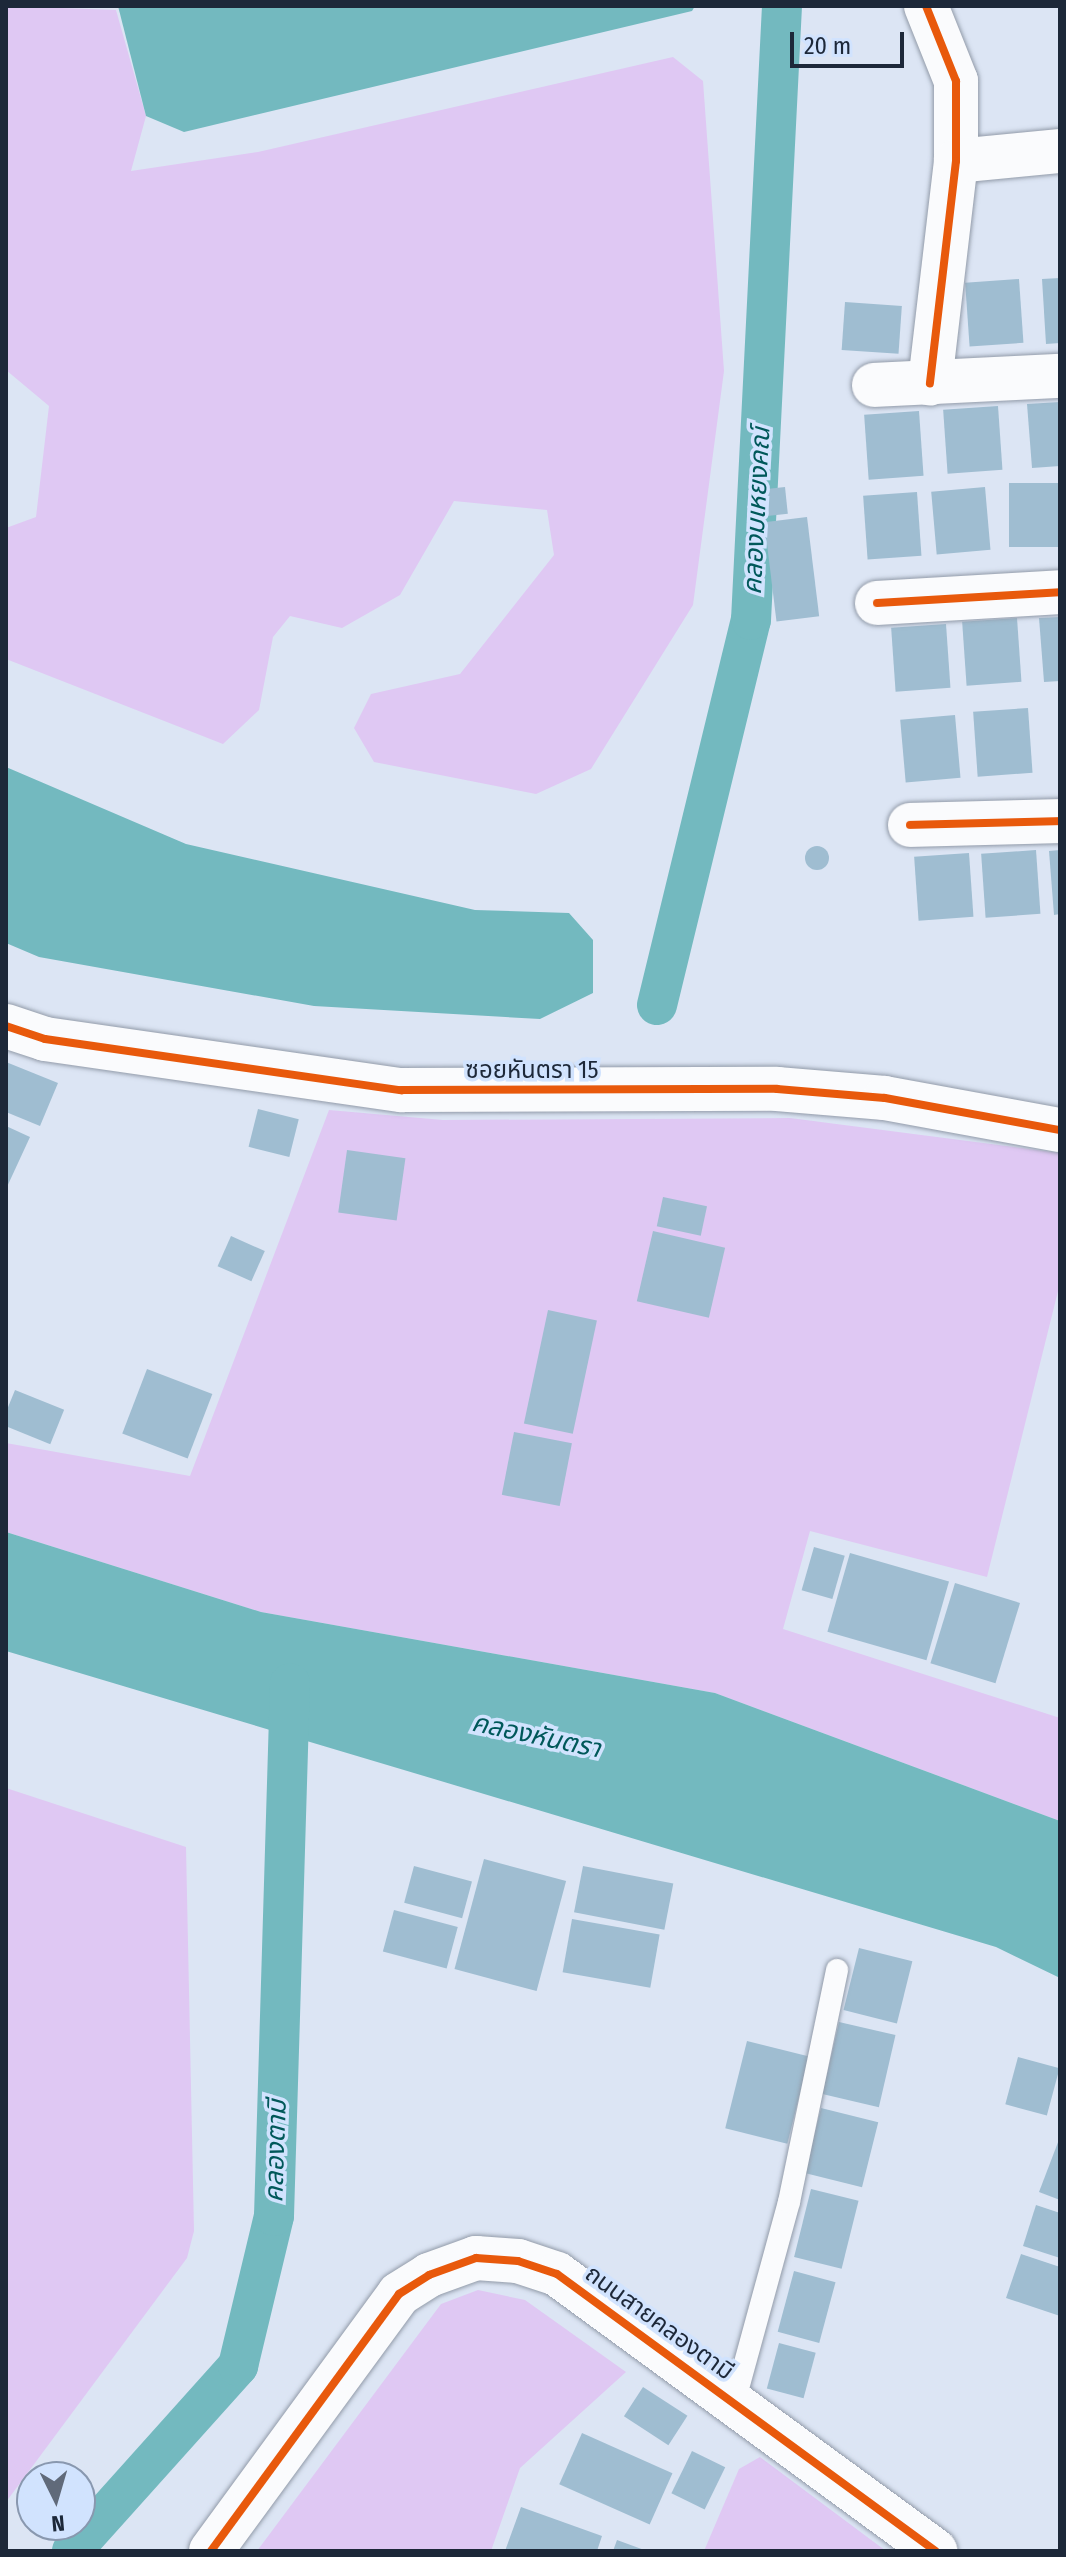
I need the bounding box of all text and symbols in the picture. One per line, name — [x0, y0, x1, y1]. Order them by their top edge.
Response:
scale bar — [794, 16, 908, 66]
text: 20 m — [804, 32, 851, 60]
water label: คลองมเหยงคณ์ — [737, 427, 777, 595]
street label: ซอยหันตรา 15 — [466, 1057, 598, 1085]
water label: คลองหันตรา — [469, 1707, 603, 1765]
water label: คลองตามี — [259, 2099, 293, 2203]
street label: ถนนสายคลองตามี — [579, 2259, 739, 2387]
north arrow — [16, 2461, 96, 2541]
text: N — [50, 2509, 66, 2537]

